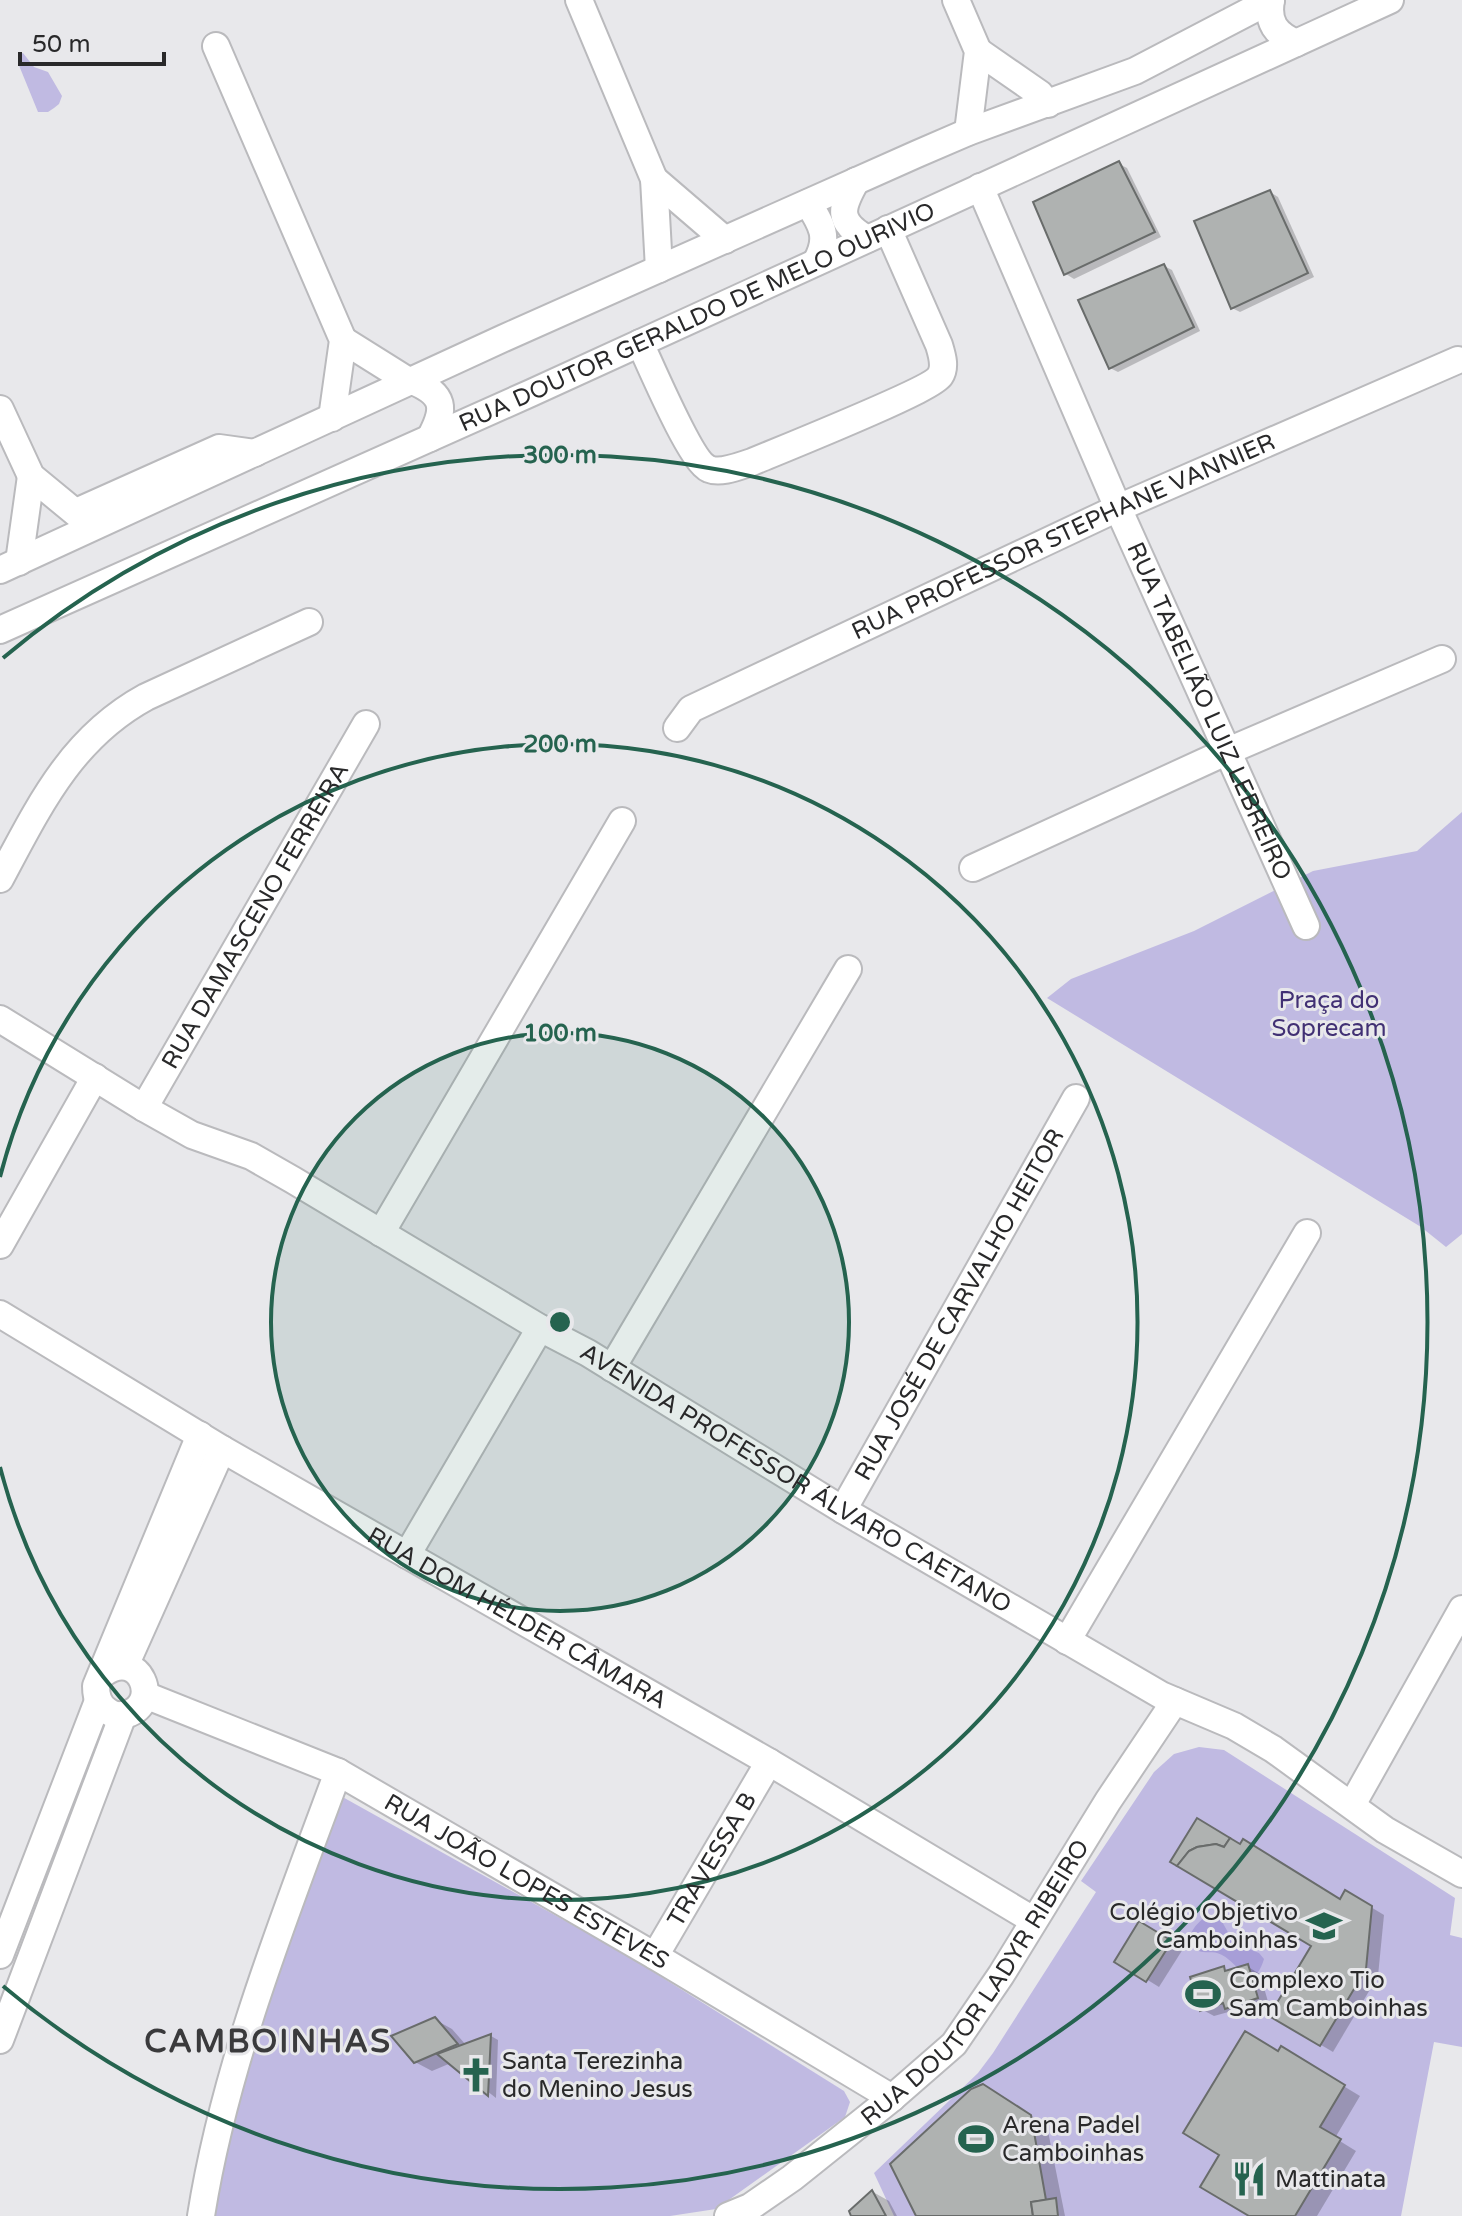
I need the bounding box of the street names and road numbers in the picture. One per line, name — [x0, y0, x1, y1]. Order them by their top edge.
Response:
street label: RUA DOUTOR GERALDO DE MELO OURIVIO — [454, 196, 939, 438]
street label: RUA PROFESSOR STEPHANE VANNIER — [847, 427, 1279, 646]
street label: RUA TABELIÃO LUIZ LEBREIRO — [1121, 537, 1298, 885]
street label: RUA DAMASCENO FERREIRA — [155, 758, 355, 1074]
street label: RUA JOSÉ DE CARVALHO HEITOR — [848, 1124, 1070, 1486]
street label: AVENIDA PROFESSOR ÁLVARO CAETANO — [575, 1337, 1017, 1619]
street label: RUA DOM HÉLDER CÂMARA — [362, 1521, 672, 1715]
street label: TRAVESSA B — [661, 1787, 762, 1932]
street label: RUA JOÃO LOPES ESTEVES — [379, 1788, 674, 1976]
street label: RUA DOUTOR LADYR RIBEIRO — [855, 1834, 1095, 2132]

